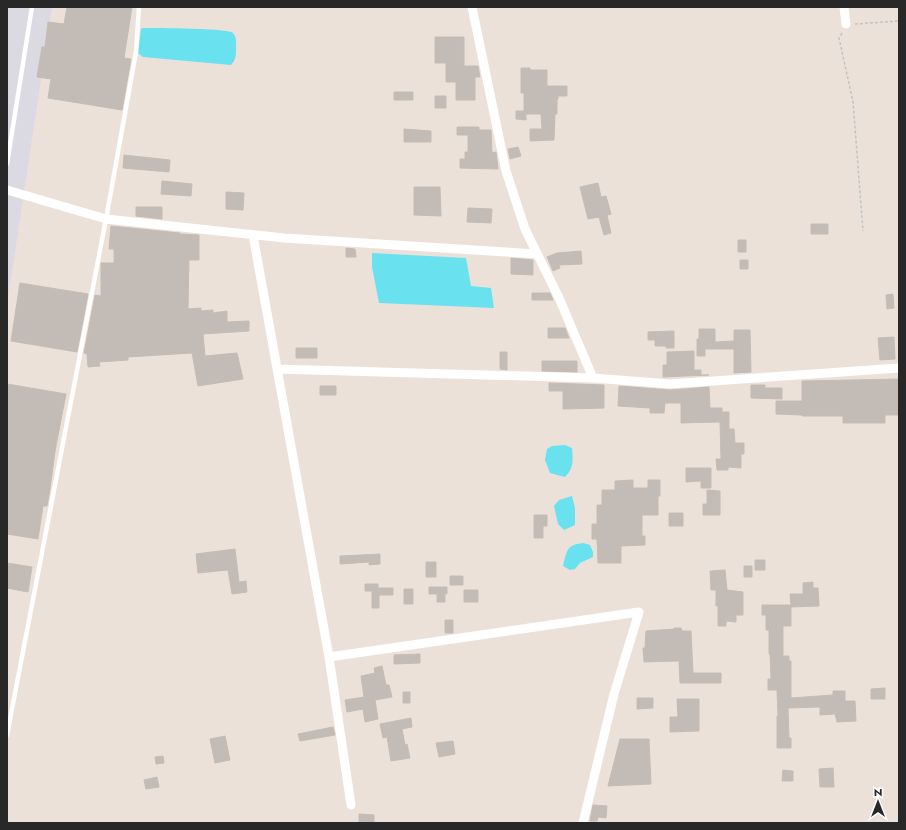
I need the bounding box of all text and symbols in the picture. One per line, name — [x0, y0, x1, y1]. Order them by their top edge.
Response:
north arrow — [858, 782, 898, 822]
text: N — [874, 784, 882, 800]

